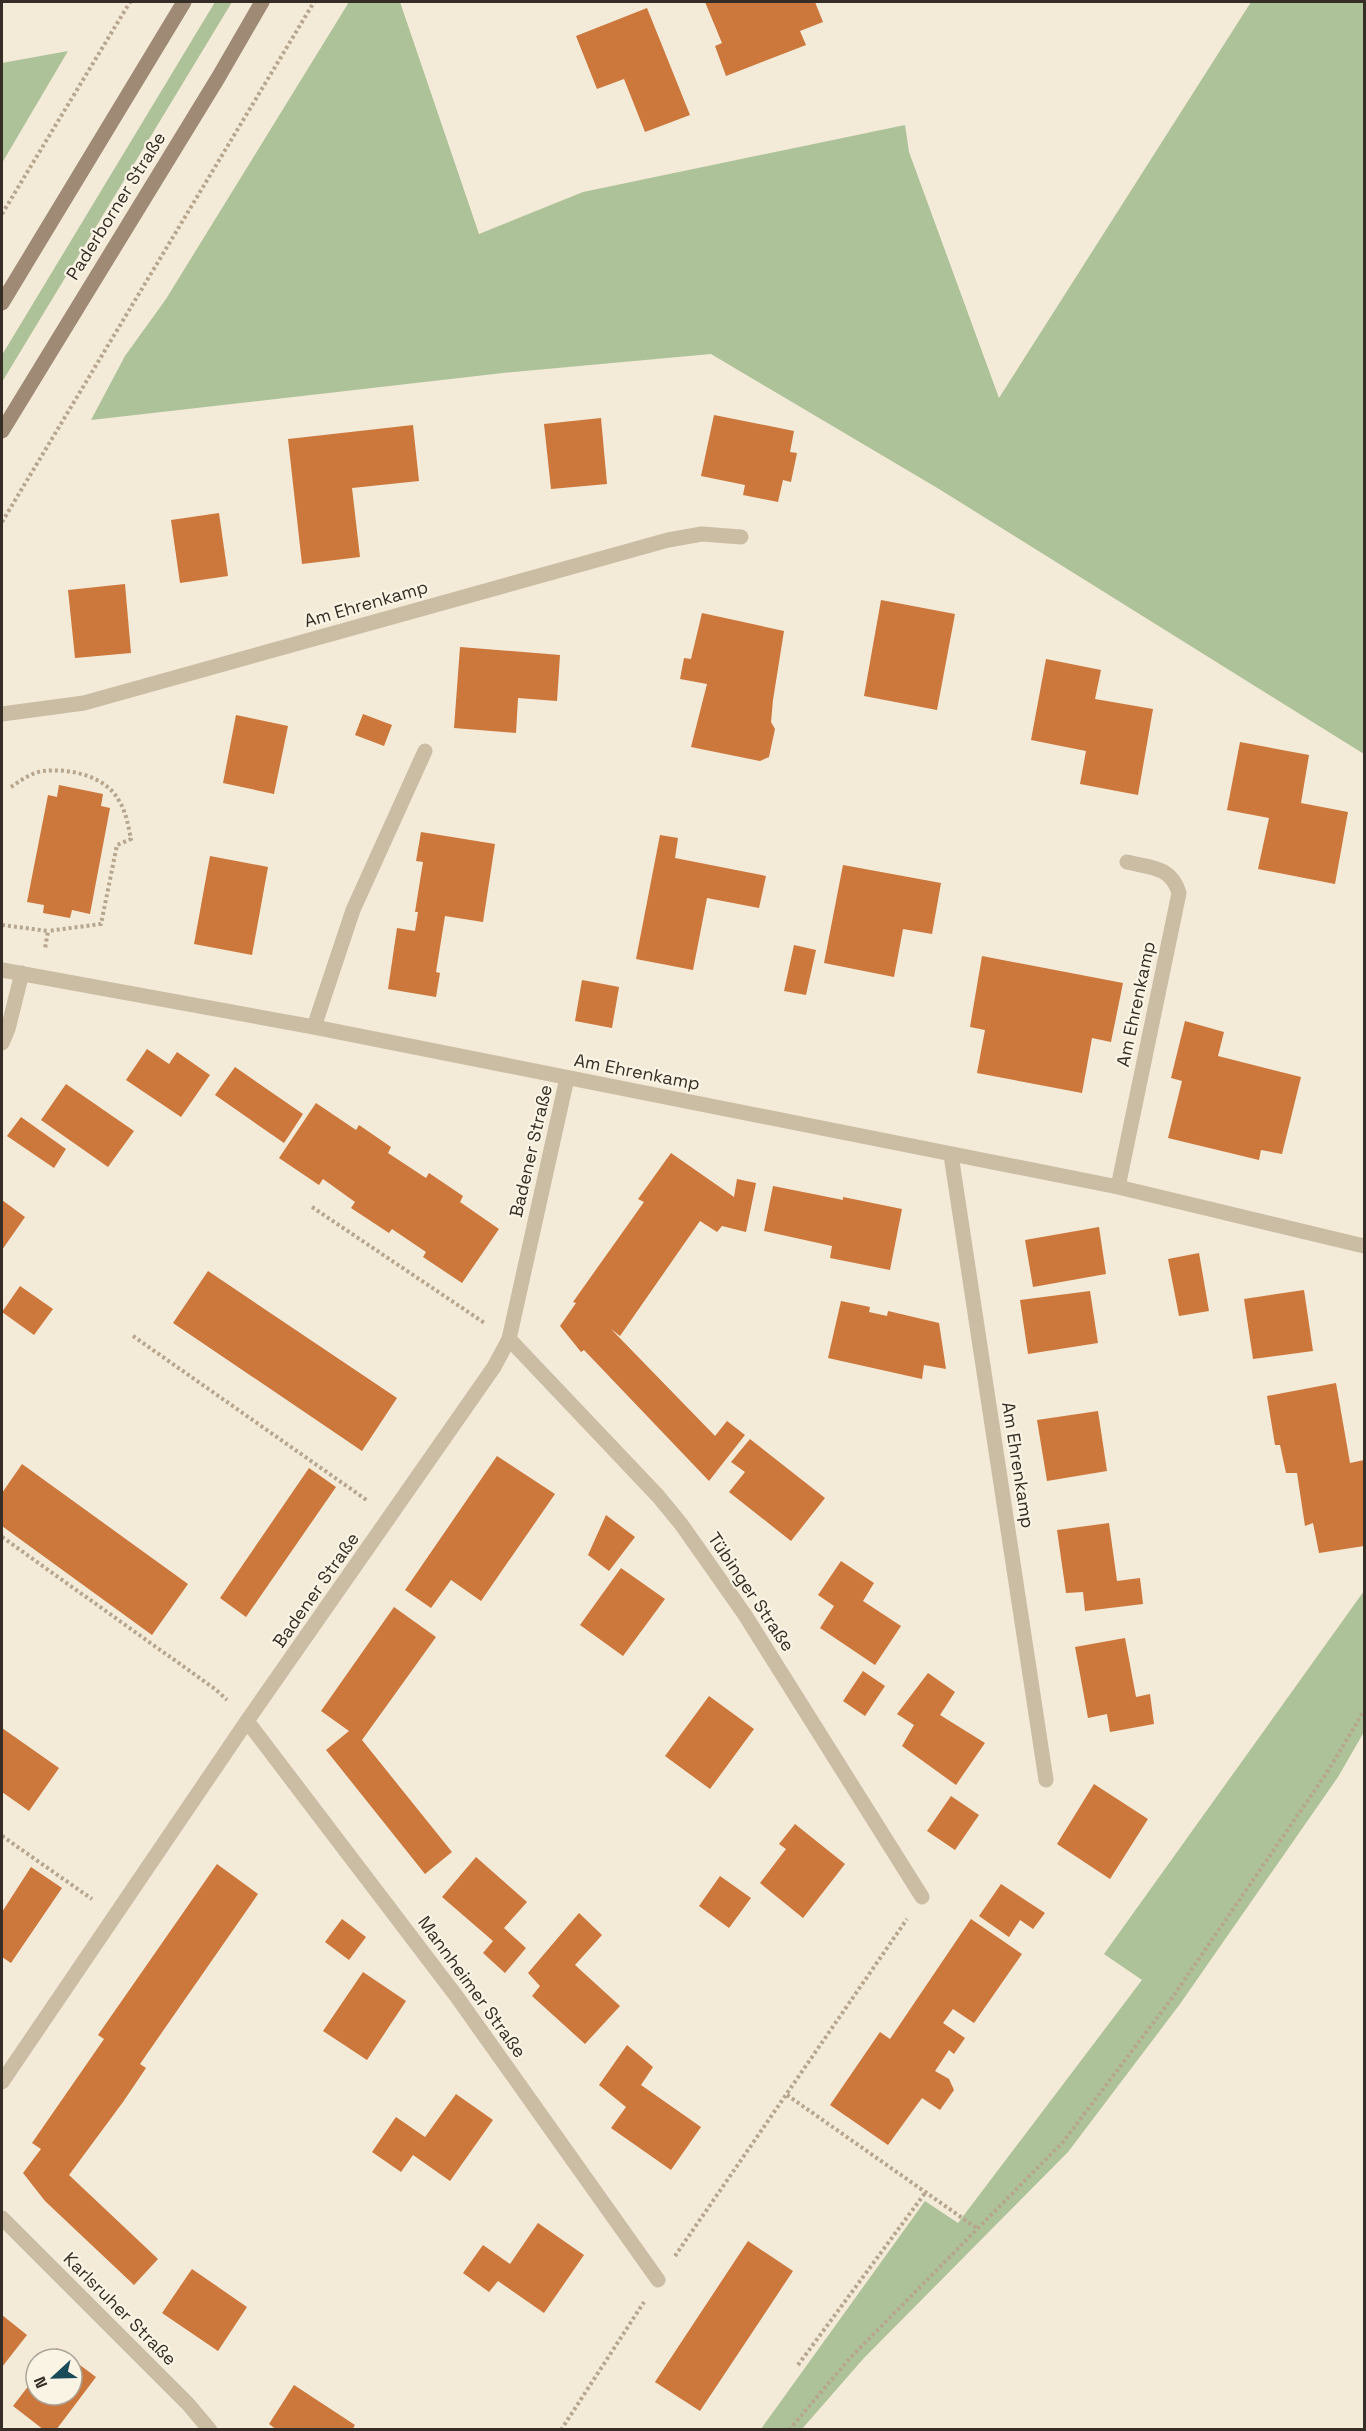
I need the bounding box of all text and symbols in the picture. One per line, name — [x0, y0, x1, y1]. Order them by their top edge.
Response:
street label: Paderborner Straße — [61, 127, 170, 284]
street label: Am Ehrenkamp — [301, 575, 430, 632]
street label: Am Ehrenkamp — [1111, 939, 1160, 1069]
street label: Am Ehrenkamp — [572, 1048, 702, 1095]
street label: Badener Straße — [504, 1082, 557, 1219]
street label: Am Ehrenkamp — [997, 1400, 1040, 1530]
street label: Badener Straße — [267, 1528, 364, 1652]
street label: Tübinger Straße — [703, 1528, 800, 1656]
street label: Mannheimer Straße — [413, 1911, 532, 2062]
street label: Karlsruher Straße — [59, 2247, 182, 2370]
north arrow — [24, 2347, 84, 2407]
text: N — [29, 2374, 52, 2391]

